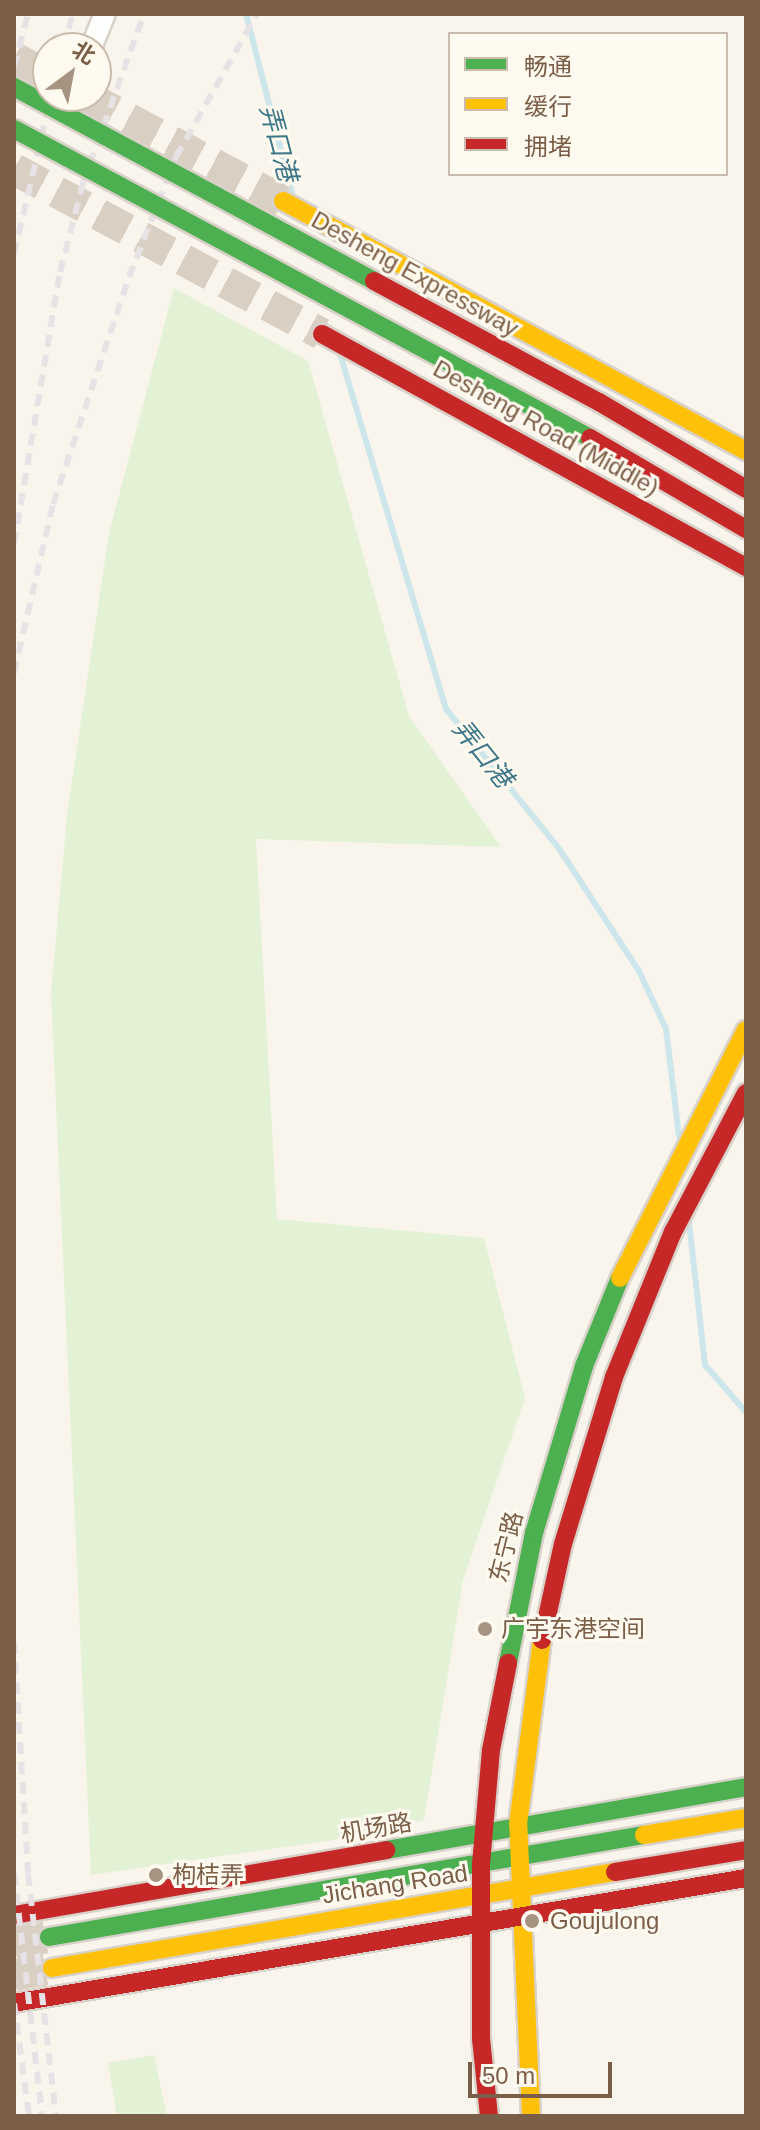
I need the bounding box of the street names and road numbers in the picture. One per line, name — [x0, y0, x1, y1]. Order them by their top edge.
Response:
street label: Desheng Expressway — [307, 205, 523, 343]
street label: Desheng Road (Middle) — [428, 354, 664, 502]
street label: 东宁路 — [483, 1509, 529, 1585]
street label: 机场路 — [338, 1808, 414, 1848]
street label: Jichang Road — [320, 1858, 470, 1910]

